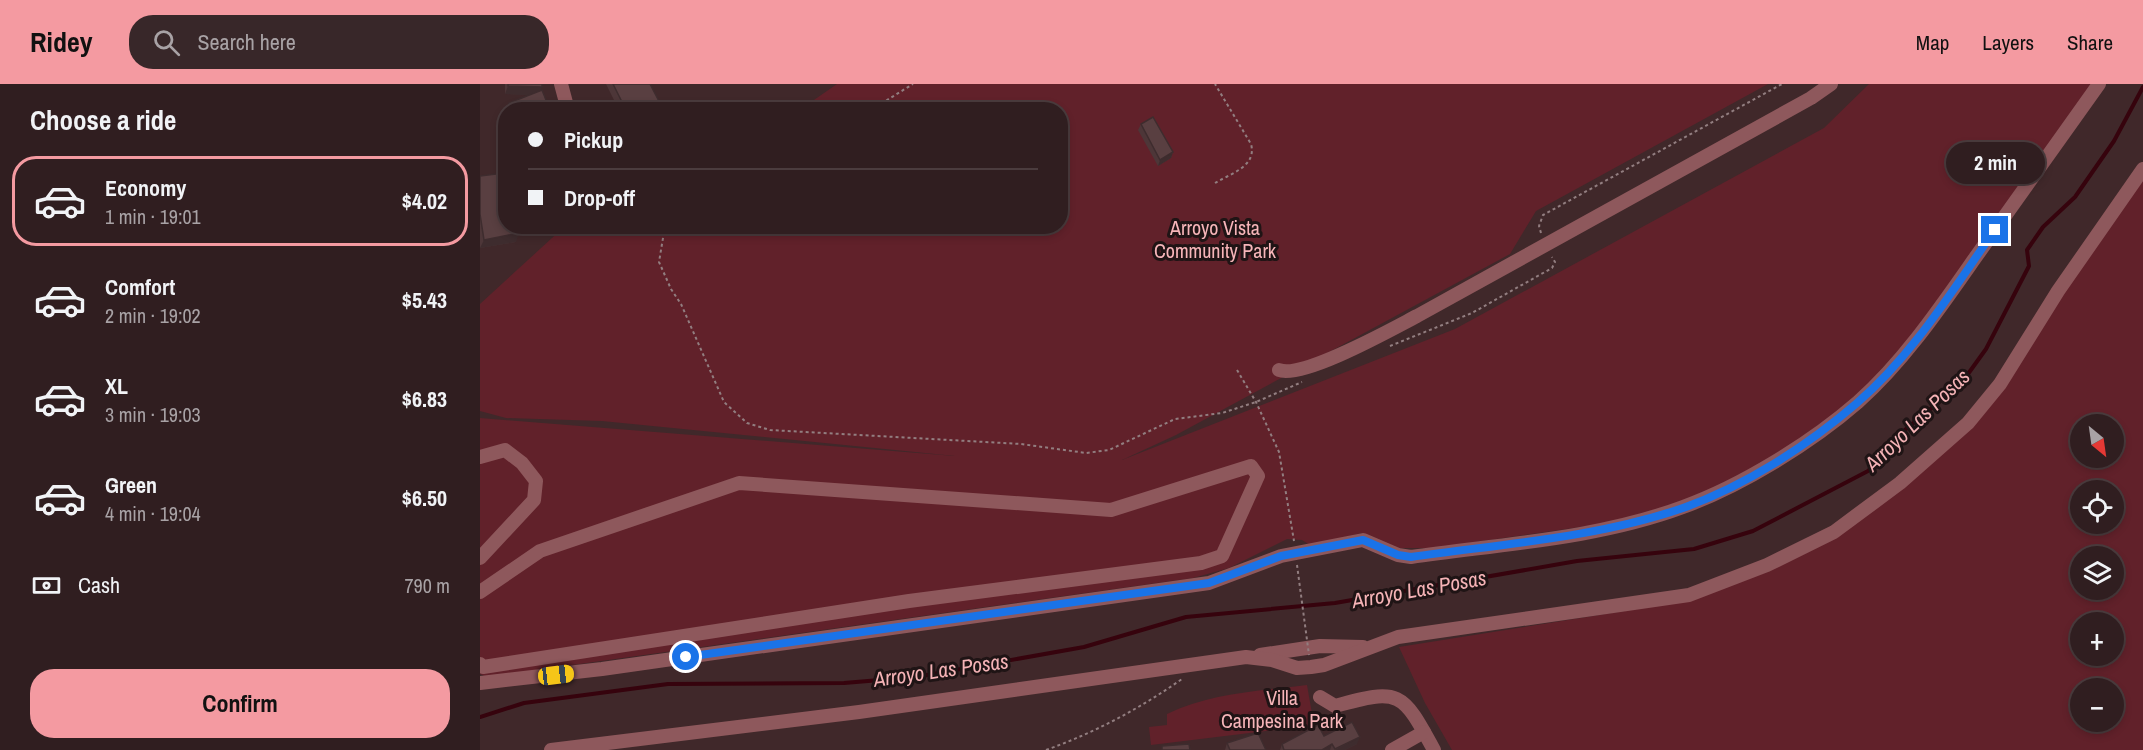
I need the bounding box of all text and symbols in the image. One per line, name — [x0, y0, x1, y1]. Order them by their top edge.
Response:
search box — [129, 15, 549, 69]
text: Ridey — [30, 23, 93, 61]
icon: search — [150, 26, 183, 59]
text: Search here — [198, 27, 296, 57]
text: Map — [1916, 28, 1949, 57]
text: Layers — [1982, 28, 2034, 57]
text: Share — [2067, 28, 2113, 57]
text: Choose a ride — [30, 102, 176, 138]
text: Pickup — [564, 125, 623, 155]
callout: 2 min — [1946, 143, 2044, 185]
text: 2 min — [1974, 149, 2017, 176]
text: Economy — [105, 173, 186, 203]
icon: car — [33, 174, 87, 228]
text: Drop-off — [564, 183, 635, 213]
text: $4.02 — [402, 186, 447, 216]
text: 1 min · 19:01 — [105, 203, 201, 230]
park label: Arroyo Vista Community Park — [1154, 214, 1277, 264]
route end — [1981, 216, 2008, 243]
text: Comfort — [105, 272, 175, 302]
icon: car — [33, 273, 87, 327]
text: $5.43 — [402, 285, 447, 315]
text: 2 min · 19:02 — [105, 302, 201, 329]
water label: Arroyo Las Posas — [1857, 362, 1976, 478]
text: XL — [105, 371, 128, 401]
icon: car — [33, 372, 87, 426]
text: $6.83 — [402, 384, 447, 414]
text: 3 min · 19:03 — [105, 401, 201, 428]
north arrow — [2070, 414, 2124, 468]
map controls — [2070, 414, 2124, 732]
text: Green — [105, 470, 157, 500]
icon: car — [33, 471, 87, 525]
button: locate — [2070, 480, 2124, 534]
text: $6.50 — [402, 483, 447, 513]
text: 4 min · 19:04 — [105, 500, 201, 527]
button: layers — [2070, 546, 2124, 600]
water label: Arroyo Las Posas — [1349, 563, 1489, 615]
icon: cash — [30, 569, 63, 602]
text: Cash — [78, 570, 120, 600]
text: 790 m — [404, 572, 450, 599]
button: + — [2070, 612, 2124, 666]
route start — [672, 643, 699, 670]
water label: Arroyo Las Posas — [871, 646, 1011, 694]
car — [537, 664, 575, 686]
button: Confirm — [30, 669, 450, 738]
button: − — [2070, 678, 2124, 732]
park label: Villa Campesina Park — [1221, 684, 1344, 734]

